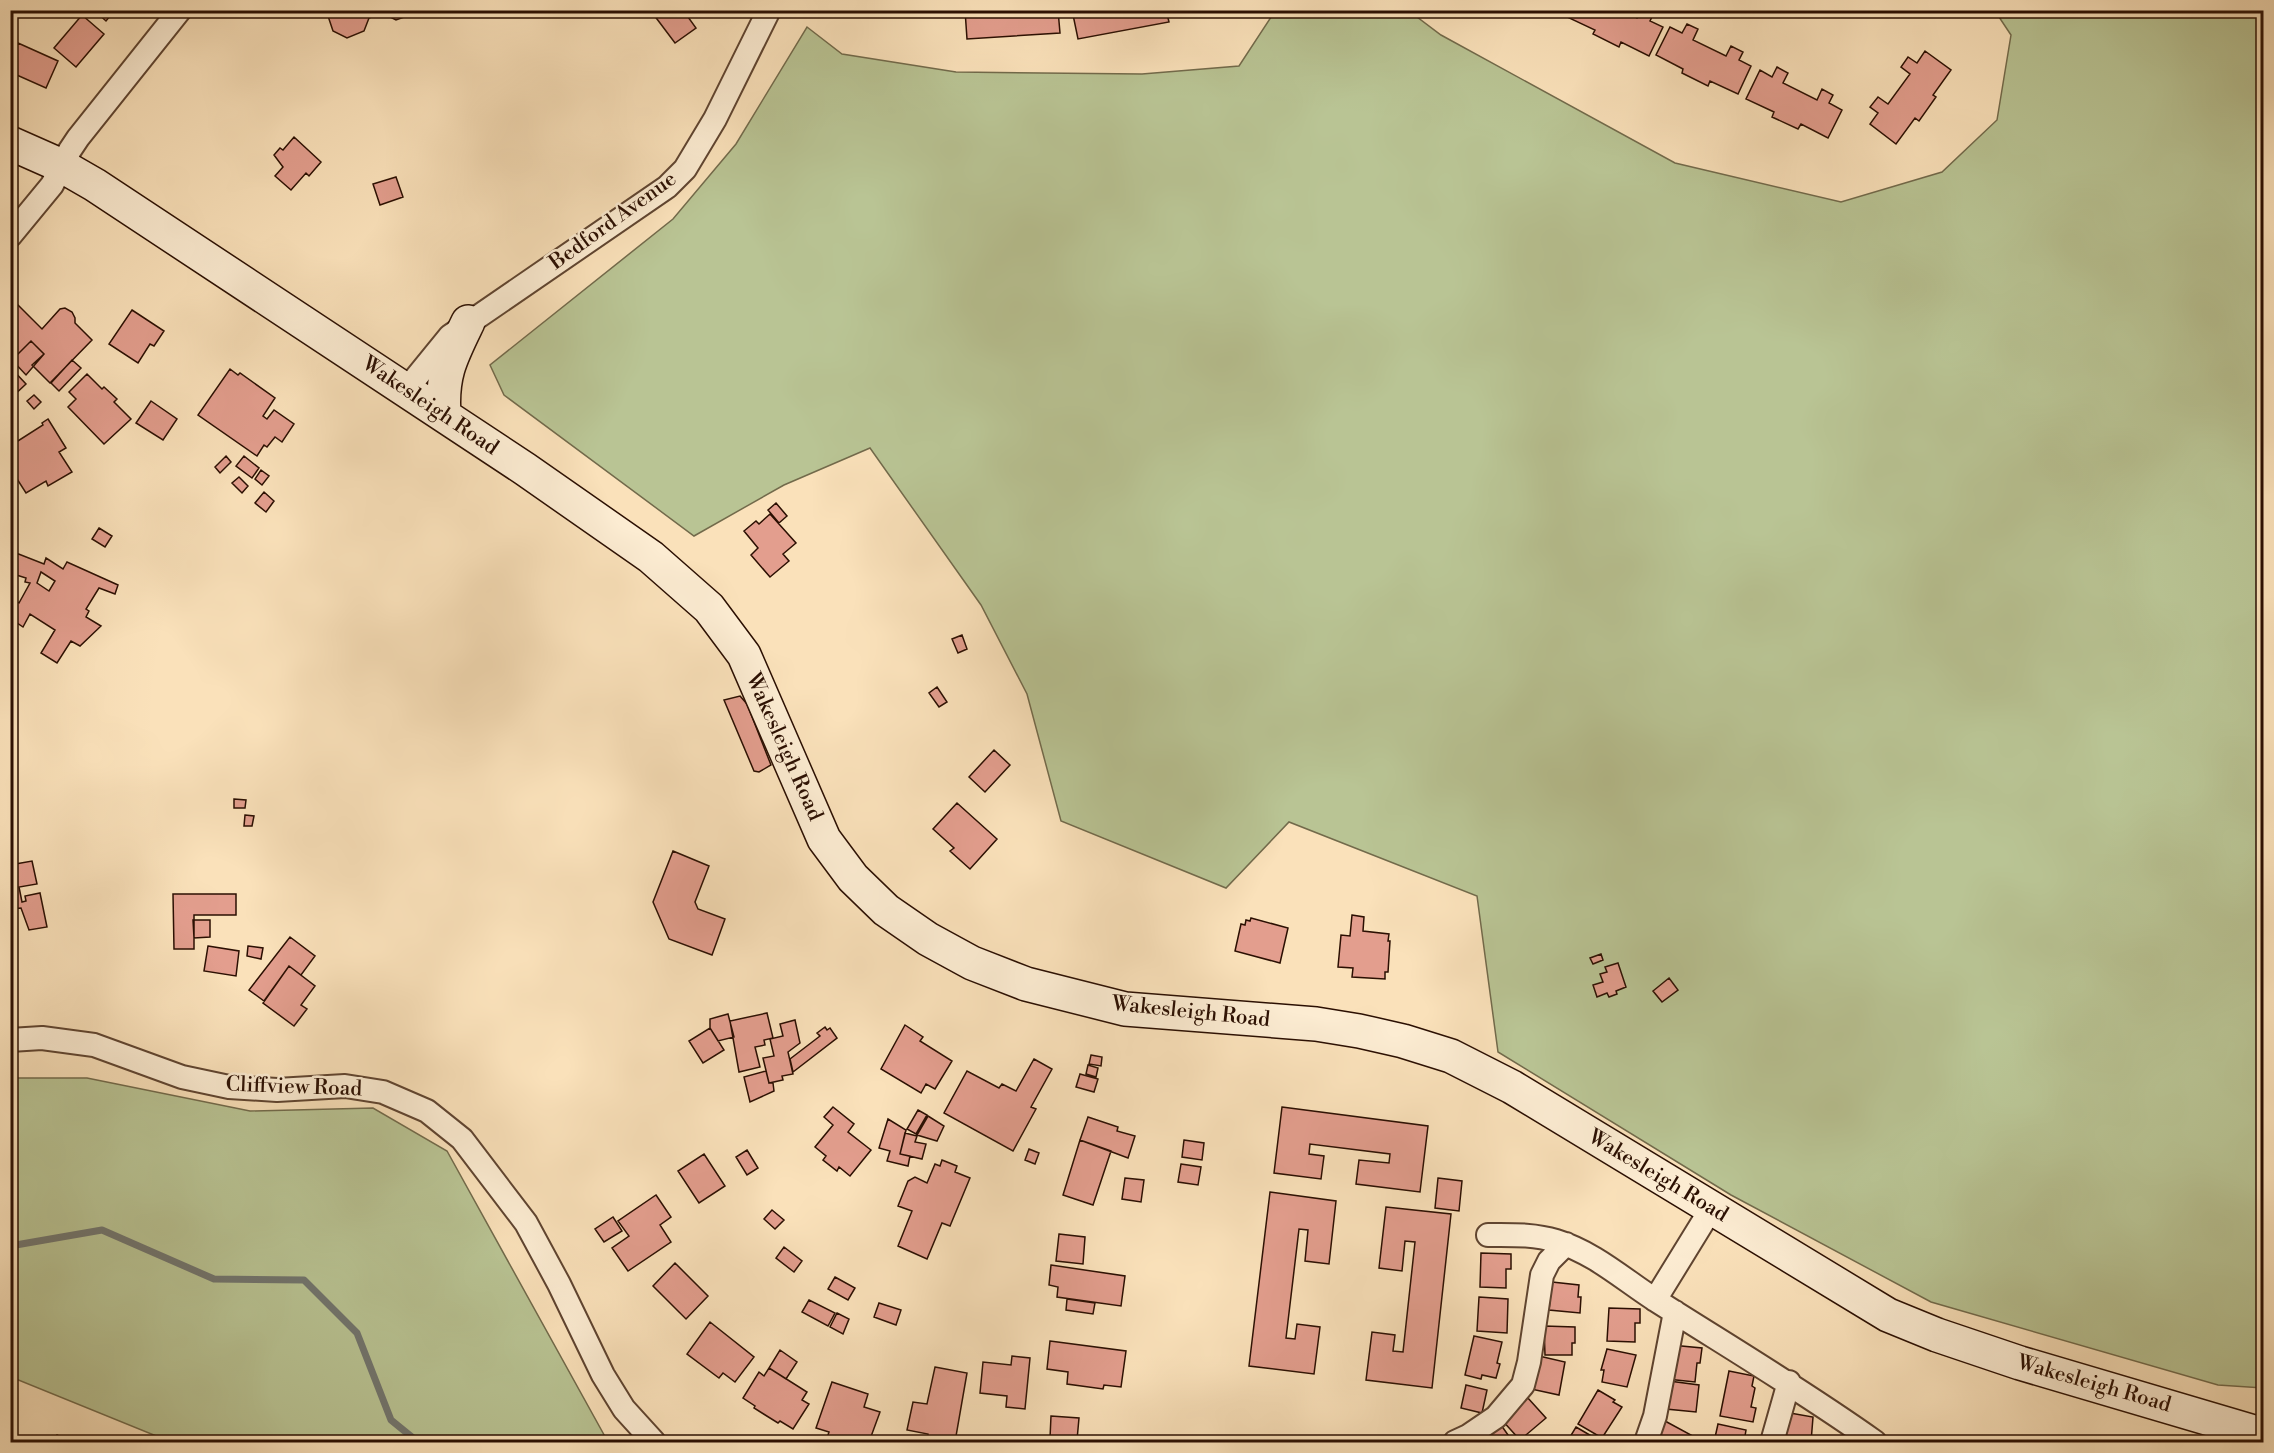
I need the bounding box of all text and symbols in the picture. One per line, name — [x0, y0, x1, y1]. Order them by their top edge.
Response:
street label: Bedford Avenue — [544, 166, 682, 276]
street label: Wakesleigh Road — [356, 350, 503, 461]
street label: Wakesleigh Road — [739, 668, 828, 825]
street label: Wakesleigh Road — [1110, 991, 1272, 1033]
street label: Cliffview Road — [225, 1072, 363, 1102]
street label: Wakesleigh Road — [1582, 1123, 1733, 1228]
street label: Wakesleigh Road — [2013, 1349, 2174, 1418]

